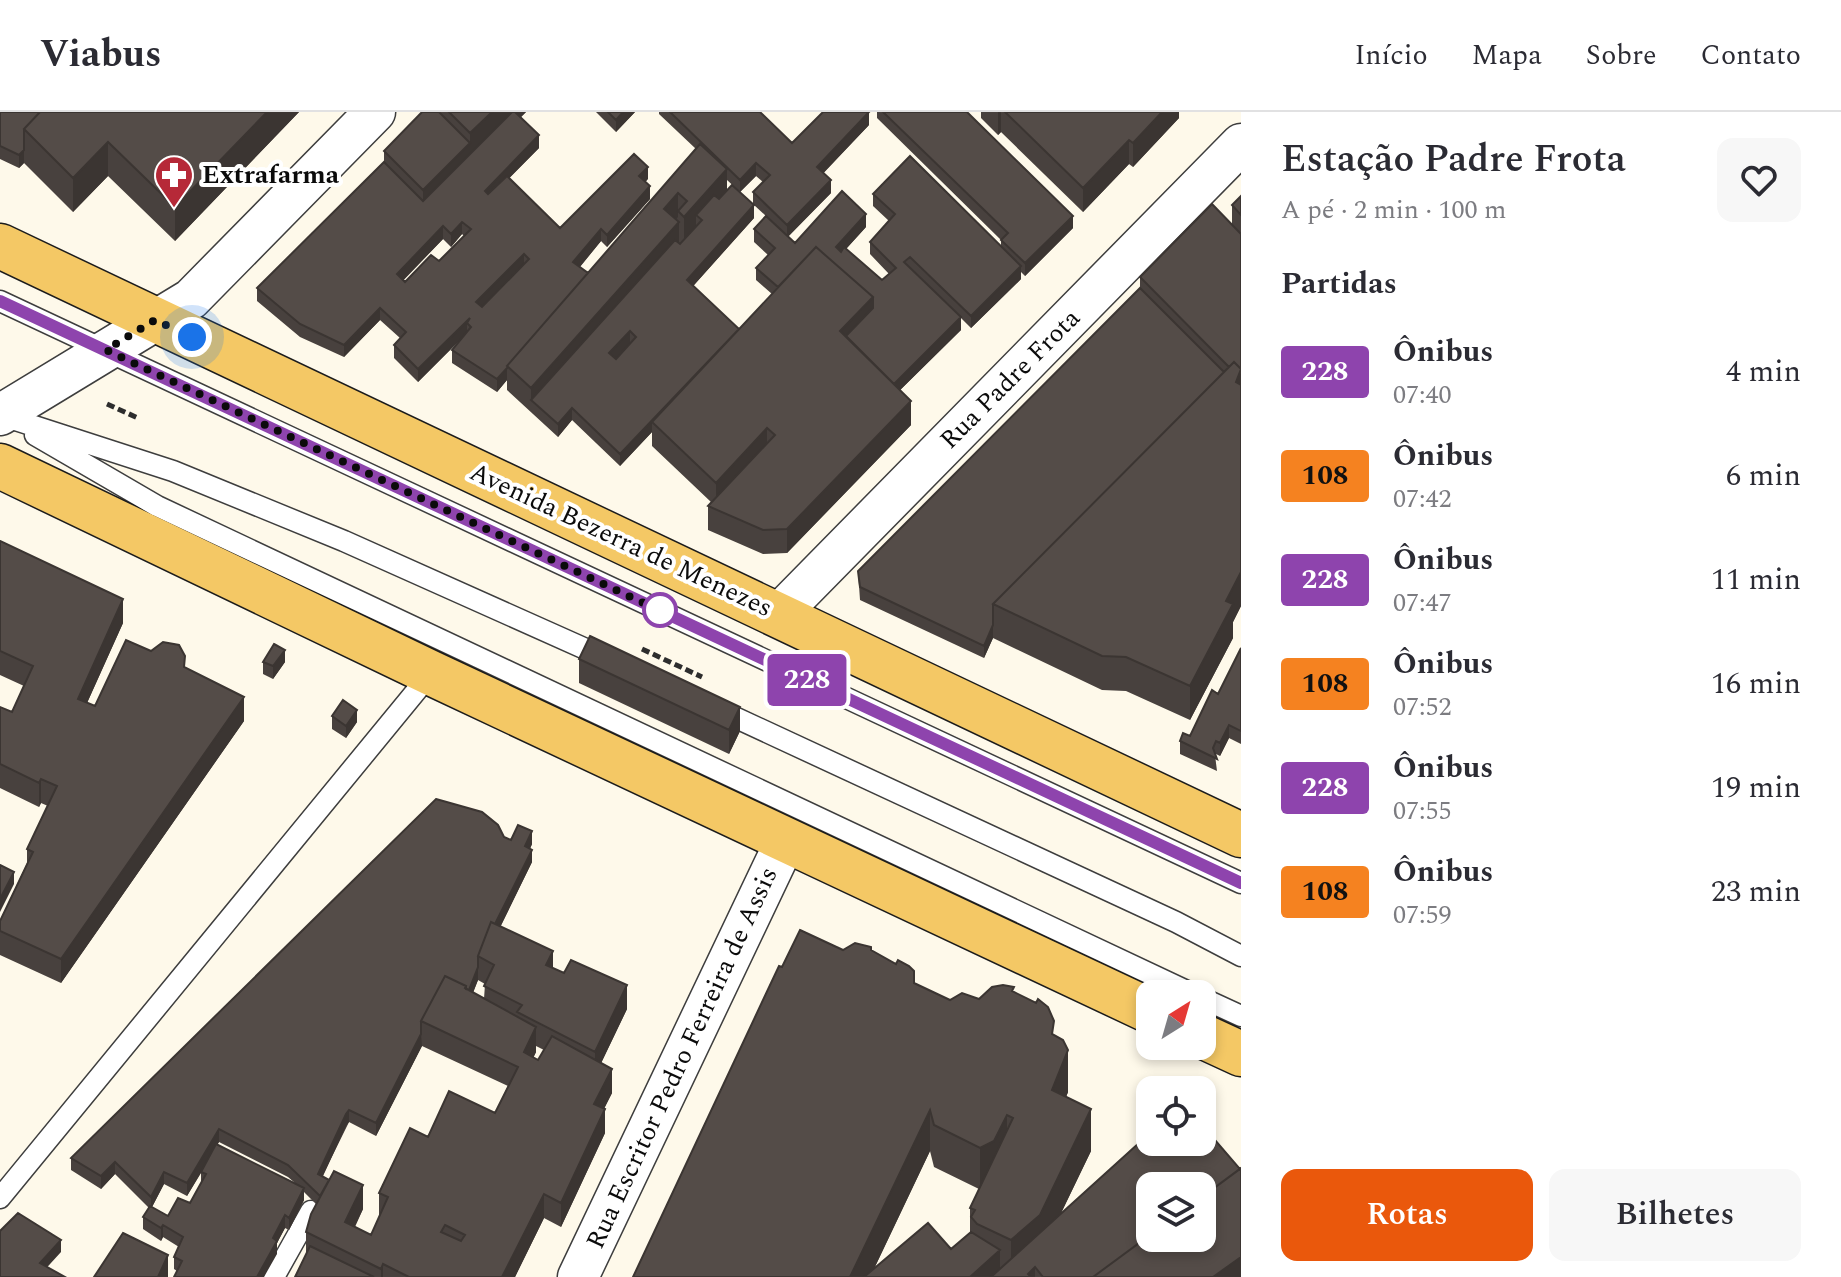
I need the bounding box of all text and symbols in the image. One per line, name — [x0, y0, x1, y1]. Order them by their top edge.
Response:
text: Viabus — [40, 26, 162, 84]
text: Início — [1354, 34, 1428, 77]
text: Mapa — [1472, 34, 1542, 77]
text: Sobre — [1586, 34, 1657, 77]
text: Contato — [1701, 34, 1801, 77]
text: Estação Padre Frota — [1281, 131, 1626, 189]
button: heart — [1717, 138, 1801, 222]
pharmacy icon: Extrafarma — [153, 154, 195, 209]
place label: Extrafarma — [202, 155, 340, 195]
text: A pé · 2 min · 100 m — [1281, 190, 1506, 230]
text: Partidas — [1281, 261, 1397, 307]
street label: Rua Padre Frota — [930, 299, 1090, 459]
your location — [172, 317, 212, 357]
text: Ônibus — [1393, 329, 1493, 375]
text: 4 min — [1726, 349, 1801, 395]
text: 228 — [1301, 350, 1349, 393]
text: 07:40 — [1393, 375, 1452, 415]
text: Ônibus — [1393, 433, 1493, 479]
street label: Avenida Bezerra de Menezes — [463, 452, 779, 628]
text: 6 min — [1726, 453, 1801, 499]
text: 108 — [1301, 454, 1349, 497]
text: 07:42 — [1393, 479, 1452, 519]
text: Ônibus — [1393, 537, 1493, 583]
text: 11 min — [1711, 557, 1801, 603]
text: 228 — [1301, 558, 1349, 601]
text: 07:47 — [1393, 583, 1452, 623]
unlabelled marker — [643, 593, 677, 627]
text: Ônibus — [1393, 641, 1493, 687]
line badge: 228 — [761, 654, 853, 706]
text: 228 — [783, 658, 831, 701]
text: 16 min — [1711, 661, 1801, 707]
text: 108 — [1301, 662, 1349, 705]
text: 07:52 — [1393, 687, 1452, 727]
text: Ônibus — [1393, 745, 1493, 791]
text: 19 min — [1711, 765, 1801, 811]
text: 228 — [1301, 766, 1349, 809]
text: 07:55 — [1393, 791, 1452, 831]
text: Ônibus — [1393, 849, 1493, 895]
street label: Rua Escritor Pedro Ferreira de Assis — [576, 860, 788, 1256]
text: 23 min — [1711, 869, 1801, 915]
text: 108 — [1301, 870, 1349, 913]
text: 07:59 — [1393, 895, 1452, 935]
north arrow — [1136, 980, 1216, 1060]
map controls — [1136, 980, 1216, 1252]
button: locate — [1136, 1076, 1216, 1156]
button: Rotas — [1281, 1169, 1533, 1261]
button: Bilhetes — [1549, 1169, 1801, 1261]
button: layers — [1136, 1172, 1216, 1252]

